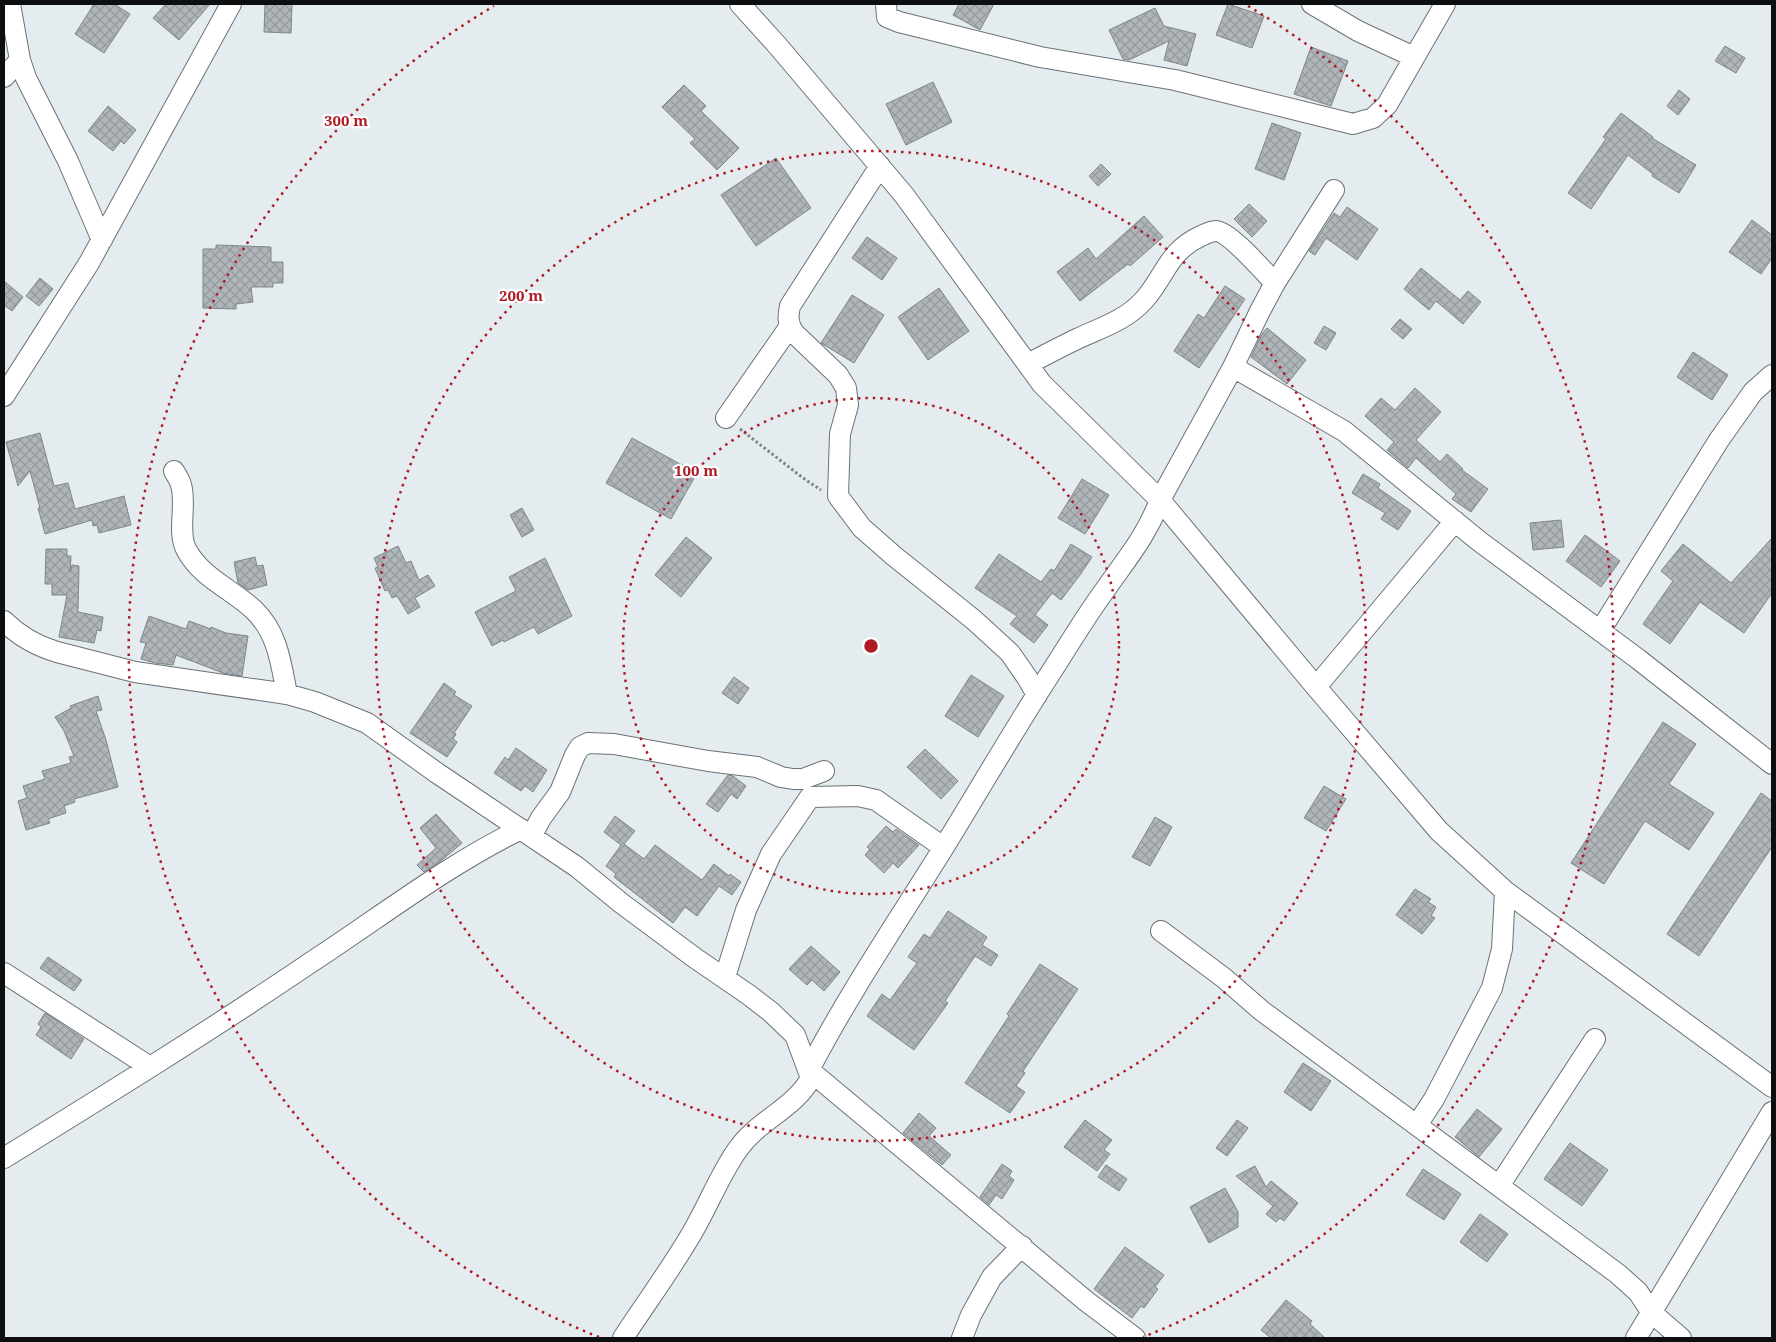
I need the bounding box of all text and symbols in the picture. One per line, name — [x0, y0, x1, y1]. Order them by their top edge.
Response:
text: 300 m — [324, 110, 368, 130]
text: 200 m — [499, 285, 543, 305]
text: 100 m — [674, 460, 718, 480]
centre of rings — [862, 637, 880, 655]

